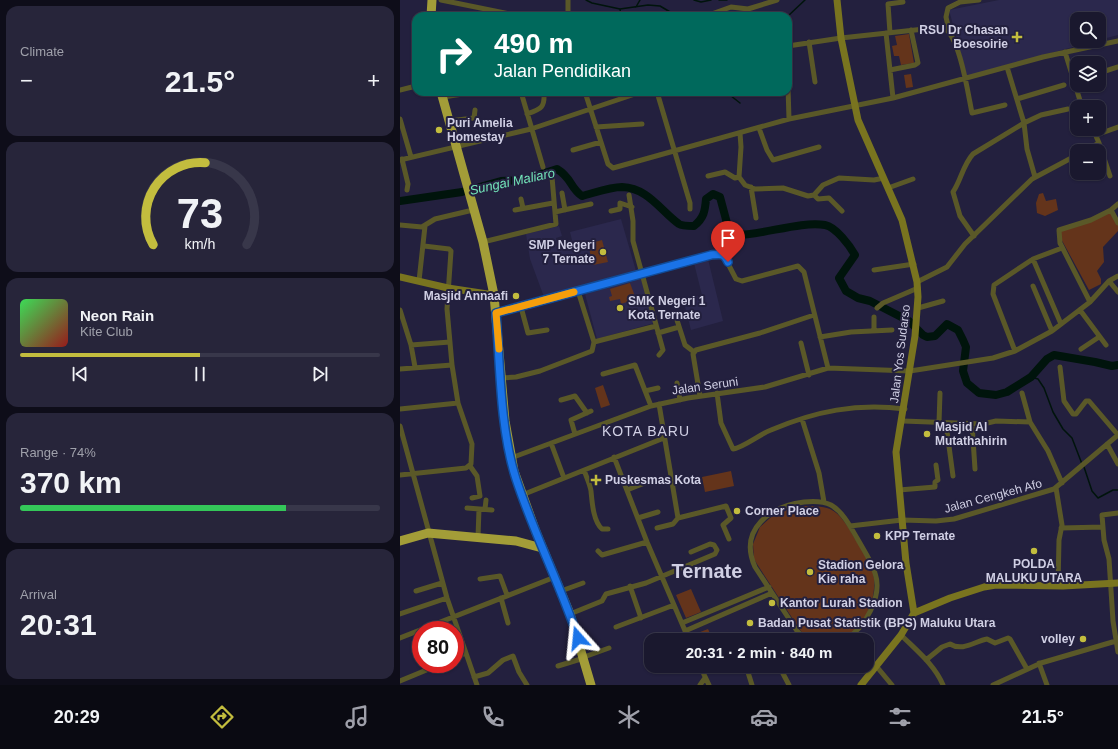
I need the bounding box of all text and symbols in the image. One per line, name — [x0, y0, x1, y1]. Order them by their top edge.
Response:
map controls — [1070, 12, 1106, 180]
button: search — [1070, 12, 1106, 48]
place label: RSU Dr Chasan Boesoirie — [919, 23, 1008, 51]
icon: right — [428, 28, 480, 80]
text: 490 m — [494, 28, 573, 59]
marker: RSU Dr Chasan Boesoirie — [1011, 31, 1023, 43]
text: Climate — [20, 44, 64, 59]
button: layers — [1070, 56, 1106, 92]
text: Jalan Pendidikan — [494, 61, 631, 81]
text: 21.5° — [165, 65, 235, 98]
text: − — [20, 68, 33, 93]
text: + — [367, 68, 380, 93]
button: + — [1070, 100, 1106, 136]
place label: Puri Amelia Homestay — [447, 116, 513, 144]
marker: Puri Amelia Homestay — [434, 125, 444, 135]
button: − — [1070, 144, 1106, 180]
water label: Sungai Maliaro — [468, 165, 556, 198]
text: 73 — [177, 189, 223, 236]
pin — [711, 221, 745, 262]
icon: arrive — [717, 227, 739, 249]
text: km/h — [185, 235, 216, 251]
place label: SMP Negeri 7 Ternate — [529, 238, 595, 266]
marker: SMP Negeri 7 Ternate — [598, 247, 608, 257]
place label: Masjid Annaafi — [424, 289, 508, 303]
marker: Masjid Annaafi — [511, 291, 521, 301]
place label: SMK Negeri 1 Kota Ternate — [628, 294, 706, 322]
marker: SMK Negeri 1 Kota Ternate — [615, 303, 625, 313]
street label: Jalan Yos Sudarso — [887, 303, 913, 404]
text: Neon Rain — [80, 307, 154, 324]
text: Kite Club — [80, 324, 133, 339]
icon: previous — [69, 363, 91, 385]
icon: pause — [189, 363, 211, 385]
icon: next — [309, 363, 331, 385]
street label: Jalan Seruni — [671, 374, 739, 398]
place label: Masjid Al Mutathahirin — [935, 420, 1007, 448]
district label: KOTA BARU — [602, 423, 690, 439]
marker: Masjid Al Mutathahirin — [922, 429, 932, 439]
text: Range · 74% — [20, 445, 96, 460]
text: 370 km — [20, 466, 122, 499]
place label: Puskesmas Kota — [605, 473, 701, 487]
marker: Puskesmas Kota — [590, 474, 602, 486]
street label: Jalan Cengkeh Afo — [943, 476, 1044, 516]
place label: Corner Place — [745, 504, 819, 518]
marker: Corner Place — [732, 506, 742, 516]
place label: KPP Ternate — [885, 529, 956, 543]
marker: KPP Ternate — [872, 531, 882, 541]
marker: POLDA MALUKU UTARA — [1029, 546, 1039, 556]
place label: POLDA MALUKU UTARA — [986, 557, 1083, 585]
place label: Stadion Gelora Kie raha — [818, 558, 904, 586]
district label: Ternate — [672, 560, 742, 582]
marker: Stadion Gelora Kie raha — [805, 567, 815, 577]
text: Arrival — [20, 587, 57, 602]
place label: Kantor Lurah Stadion — [780, 596, 903, 610]
marker: Kantor Lurah Stadion — [767, 598, 777, 608]
text: 20:31 — [20, 608, 97, 641]
place label: Badan Pusat Statistik (BPS) Maluku Utara — [758, 616, 996, 630]
position arrow — [557, 617, 599, 659]
marker: Badan Pusat Statistik (BPS) Maluku Utara — [745, 618, 755, 628]
speed limit sign: 80 — [412, 621, 464, 673]
place label: volley — [1041, 632, 1075, 646]
marker: volley — [1078, 634, 1088, 644]
text: 20:31 · 2 min · 840 m — [686, 644, 832, 661]
icon: directions — [208, 703, 236, 731]
icon: music — [343, 703, 371, 731]
icon: phone — [479, 703, 507, 731]
icon: climate — [615, 703, 643, 731]
icon: car — [750, 703, 778, 731]
icon: filters — [886, 703, 914, 731]
text: 20:29 — [54, 707, 100, 727]
text: 21.5° — [1022, 707, 1064, 727]

